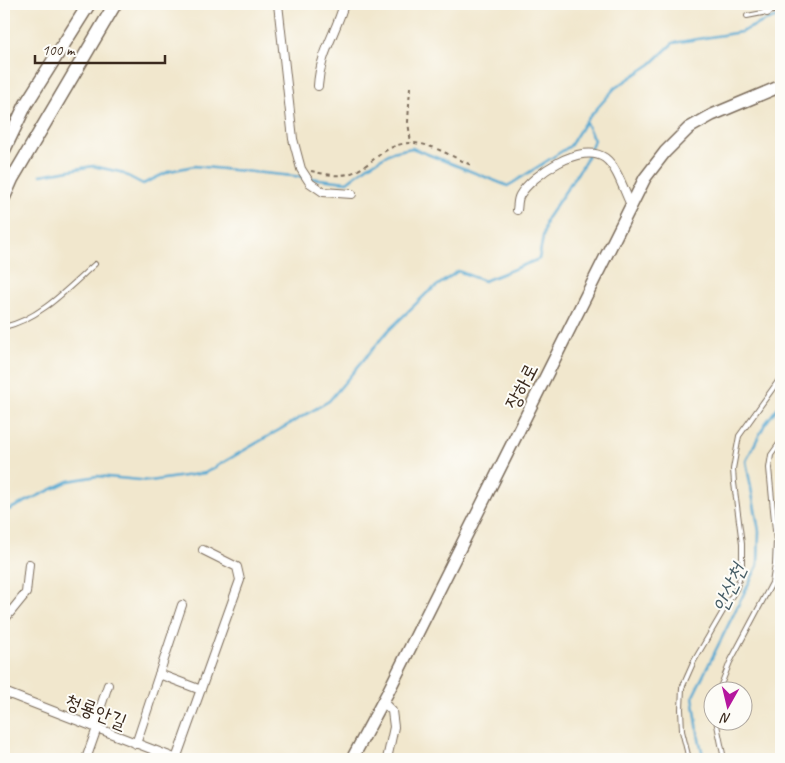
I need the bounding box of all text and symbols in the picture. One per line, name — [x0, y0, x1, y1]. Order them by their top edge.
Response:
scale bar — [35, 32, 165, 64]
text: 100 m — [42, 41, 76, 60]
street label: 장하로 — [499, 359, 544, 413]
water label: 안산천 — [707, 558, 752, 616]
north arrow — [702, 680, 752, 730]
street label: 청룡안길 — [61, 688, 130, 735]
text: N — [718, 709, 732, 727]

